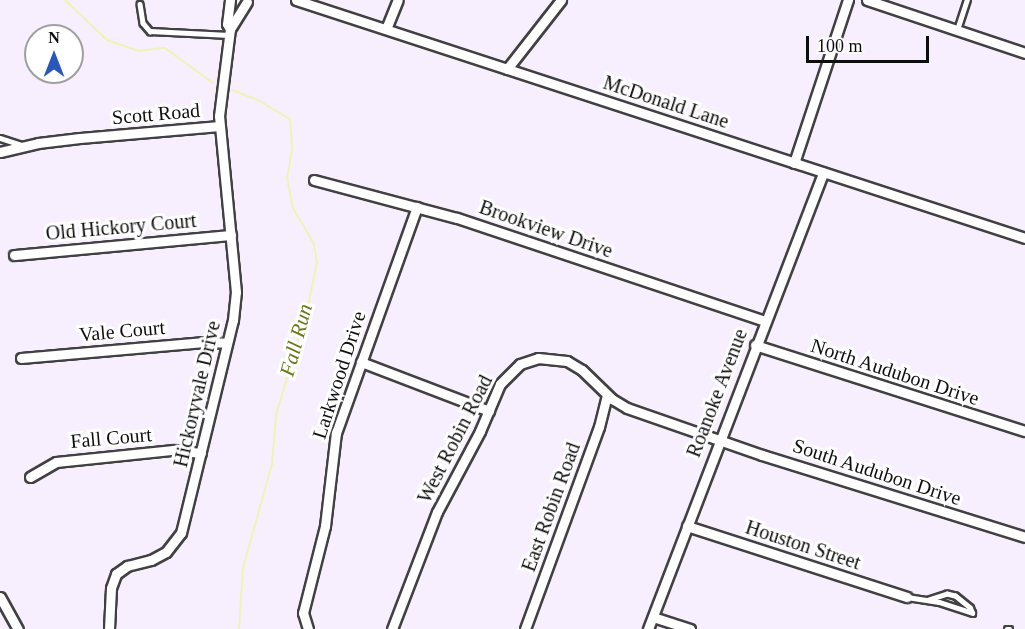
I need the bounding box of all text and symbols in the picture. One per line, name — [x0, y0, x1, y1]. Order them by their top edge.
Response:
north arrow — [24, 24, 84, 84]
scale bar — [809, 24, 932, 62]
text: N — [48, 29, 60, 46]
text: 100 m — [817, 36, 863, 56]
street label: McDonald Lane — [600, 70, 732, 134]
street label: Scott Road — [111, 98, 201, 130]
street label: Brookview Drive — [476, 195, 616, 263]
street label: Old Hickory Court — [45, 208, 197, 246]
water label: Fall Run — [274, 301, 318, 379]
street label: Larkwood Drive — [307, 308, 371, 442]
street label: Vale Court — [78, 315, 166, 347]
street label: Hickoryvale Drive — [169, 319, 225, 469]
street label: Roanoke Avenue — [681, 325, 753, 461]
street label: North Audubon Drive — [807, 333, 983, 411]
street label: West Robin Road — [412, 371, 498, 507]
street label: Fall Court — [69, 422, 153, 454]
street label: South Audubon Drive — [789, 433, 965, 511]
street label: East Robin Road — [517, 439, 585, 575]
street label: Houston Street — [742, 515, 864, 575]

